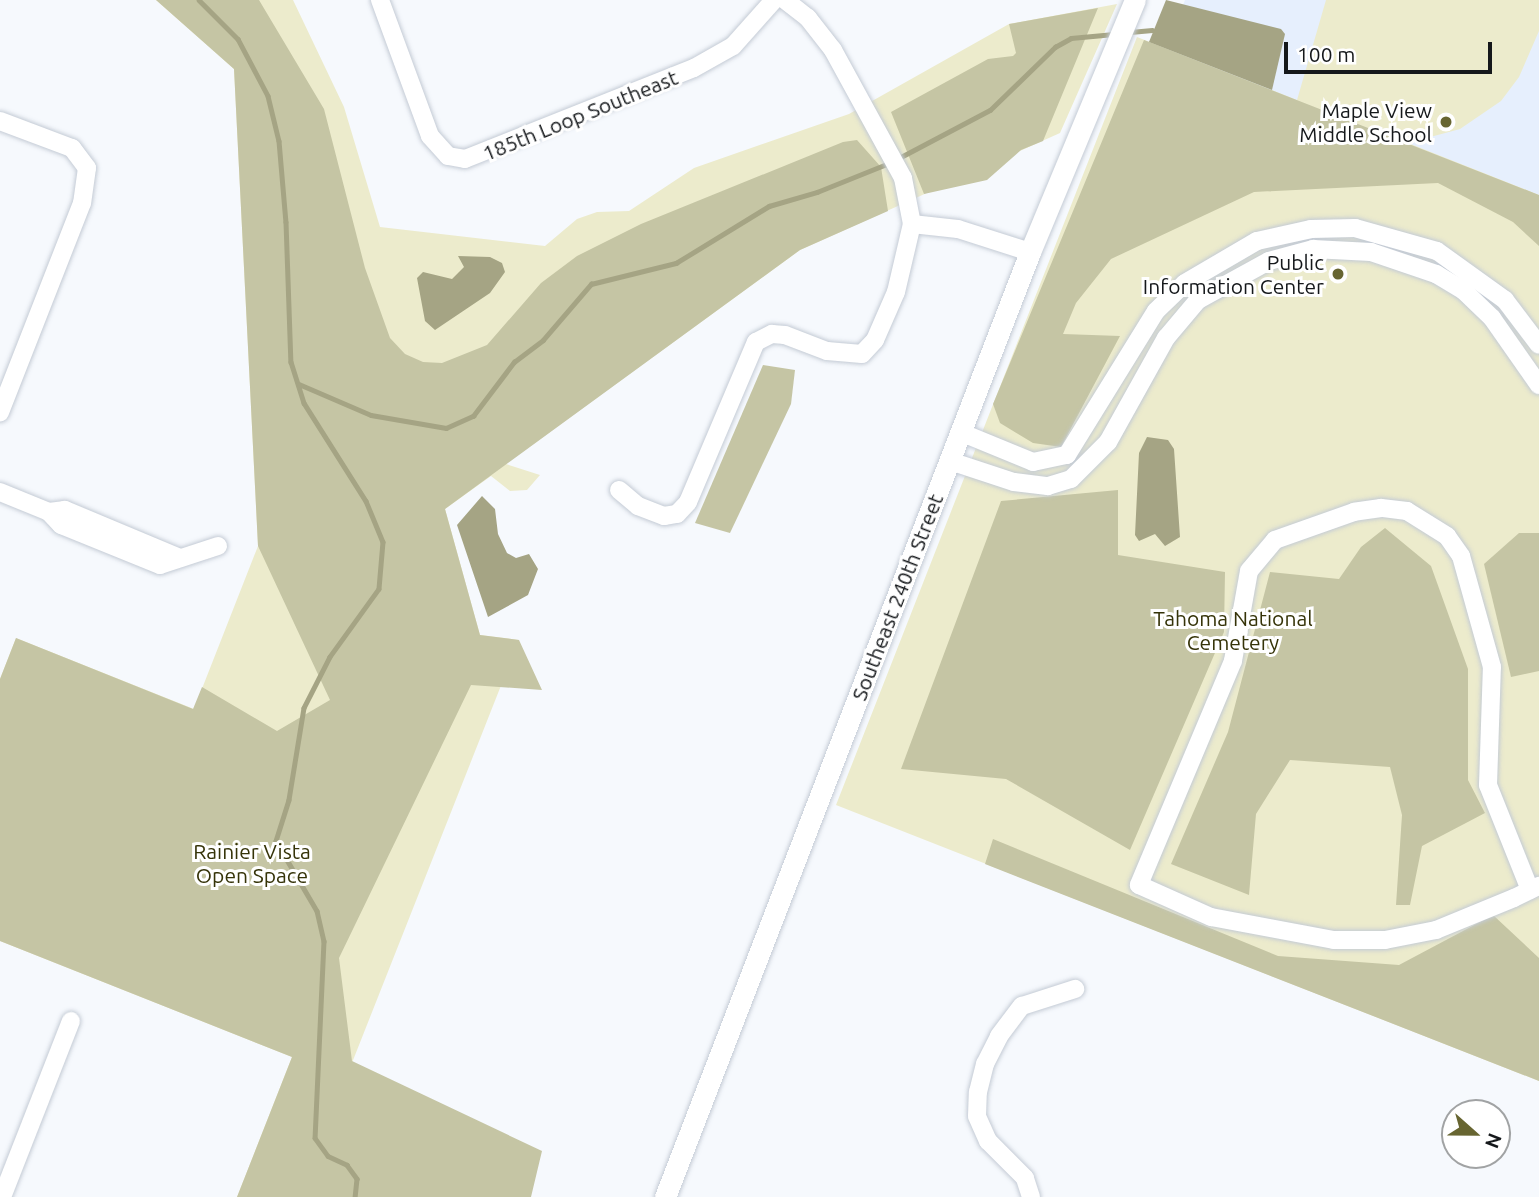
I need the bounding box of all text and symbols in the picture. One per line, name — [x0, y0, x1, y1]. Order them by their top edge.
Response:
scale bar — [1287, 28, 1495, 72]
text: 100 m — [1297, 42, 1355, 66]
street label: 185th Loop Southeast — [479, 64, 681, 166]
place label: Maple View Middle School — [1299, 97, 1432, 147]
marker: Maple View Middle School — [1438, 114, 1454, 130]
place label: Public Information Center — [1143, 249, 1324, 299]
marker: Public Information Center — [1330, 266, 1346, 282]
street label: Southeast 240th Street — [846, 490, 948, 704]
park label: Tahoma National Cemetery — [1153, 605, 1313, 655]
park label: Rainier Vista Open Space — [193, 838, 311, 888]
north arrow — [1441, 1099, 1511, 1169]
text: N — [1481, 1130, 1507, 1151]

